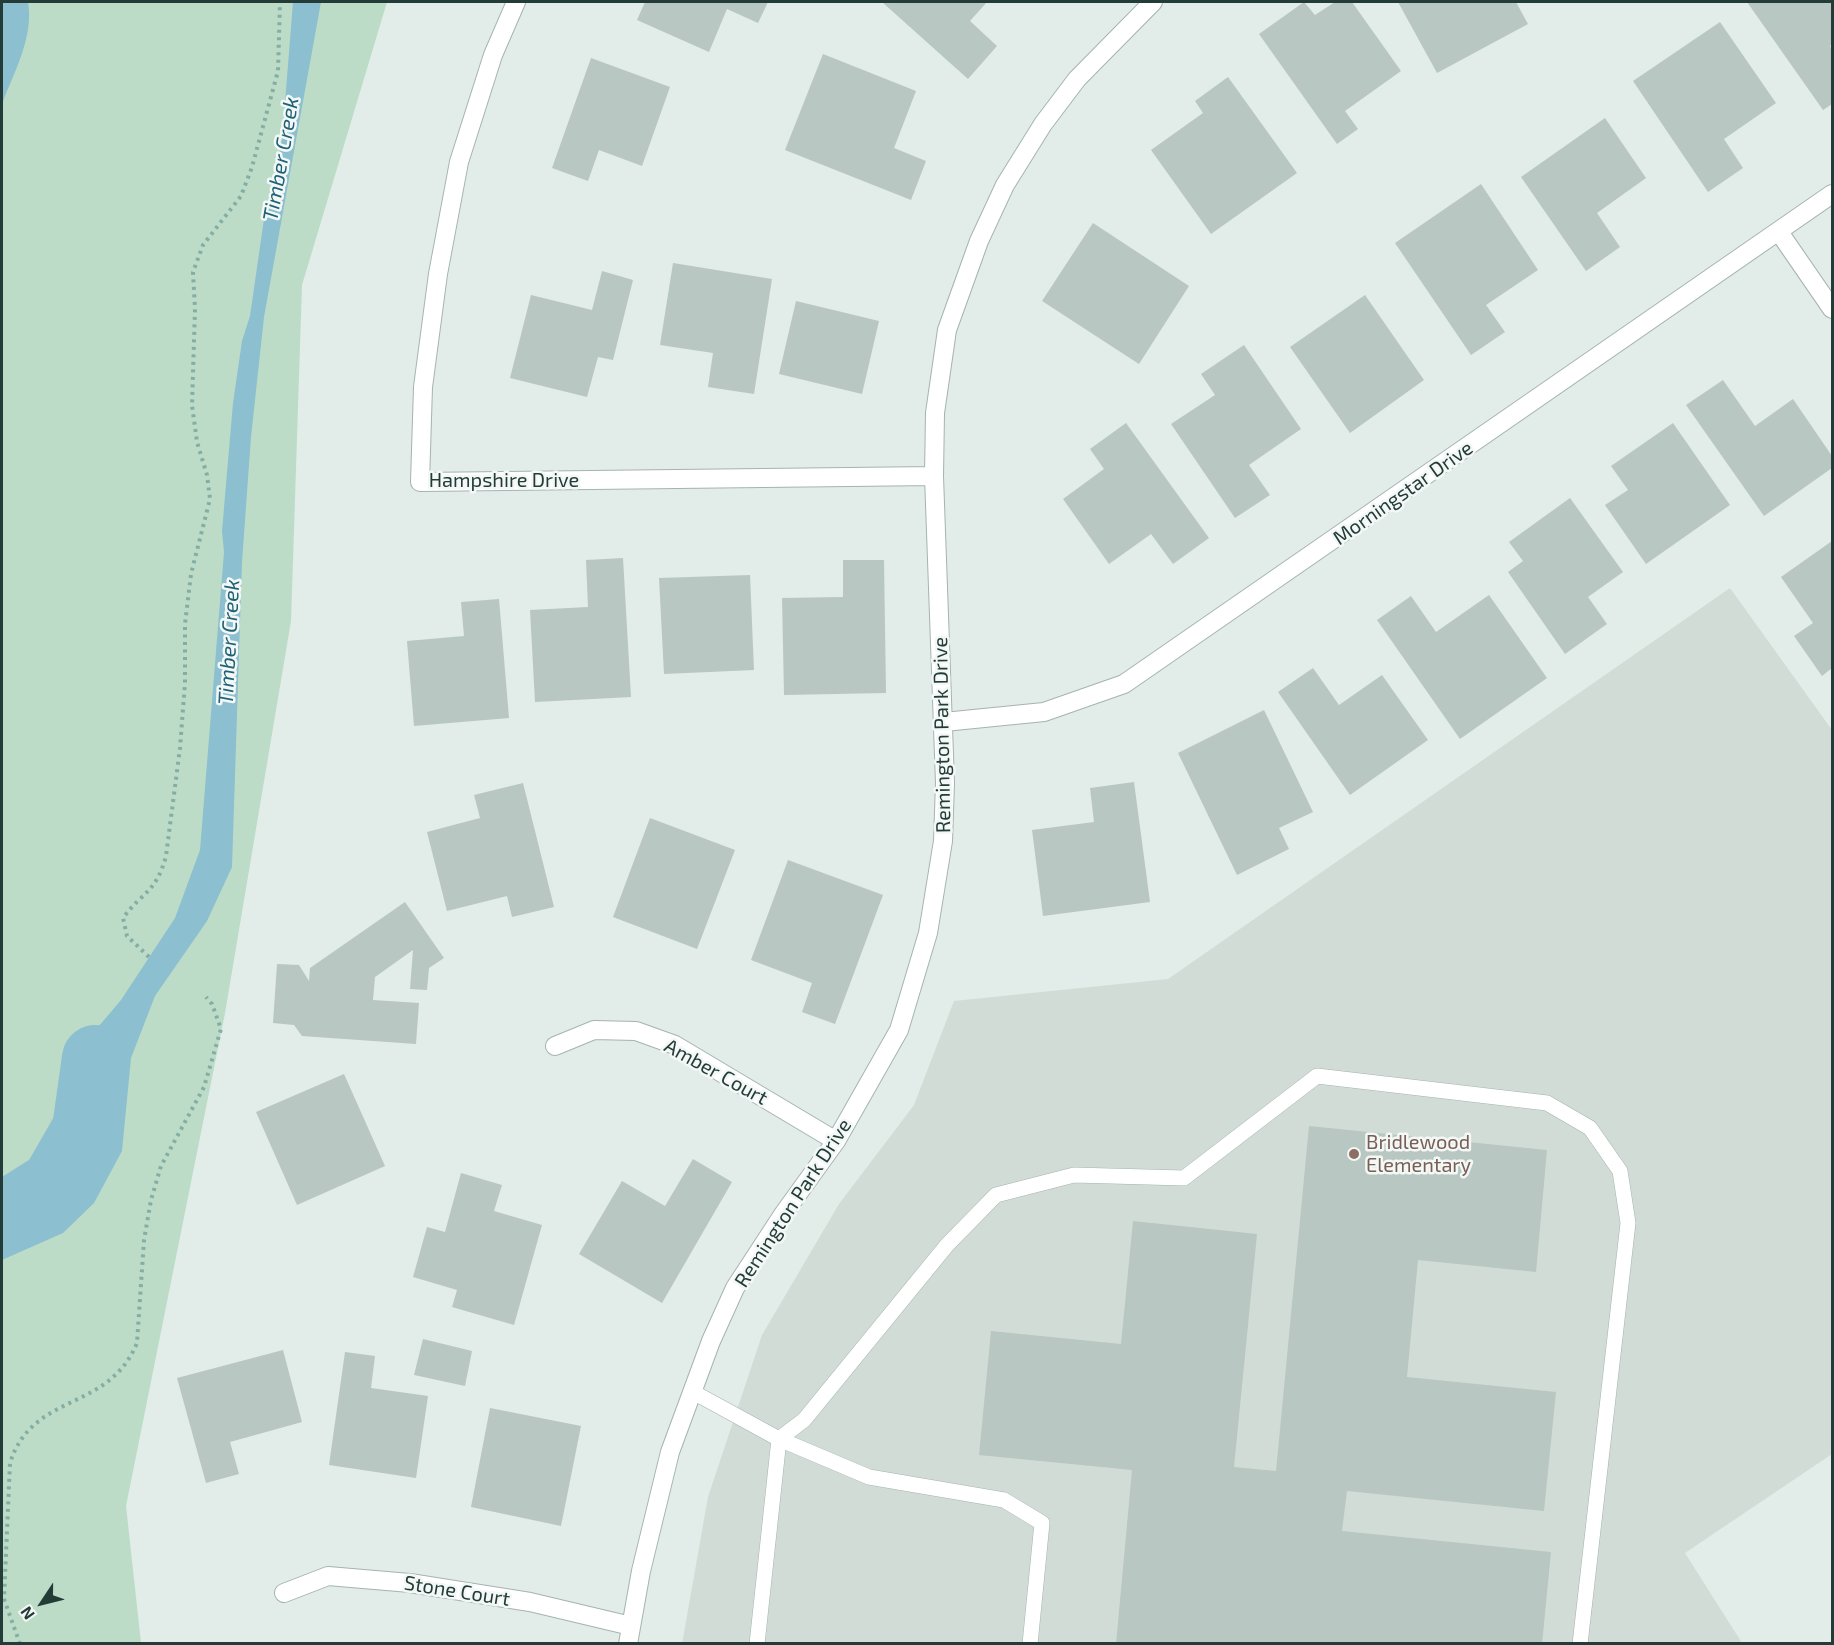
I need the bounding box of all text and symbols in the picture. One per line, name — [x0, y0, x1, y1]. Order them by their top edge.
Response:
water label: Timber Creek — [258, 95, 304, 223]
street label: Morningstar Drive — [1329, 436, 1477, 550]
street label: Hampshire Drive — [429, 468, 579, 492]
water label: Timber Creek — [213, 579, 245, 705]
street label: Remington Park Drive — [928, 637, 956, 833]
street label: Amber Court — [660, 1034, 772, 1110]
street label: Remington Park Drive — [730, 1114, 856, 1292]
place label: Bridlewood Elementary — [1366, 1130, 1471, 1177]
marker: Bridlewood Elementary — [1347, 1147, 1361, 1161]
street label: Stone Court — [402, 1571, 512, 1611]
north arrow — [12, 1573, 72, 1633]
text: N — [16, 1603, 38, 1624]

